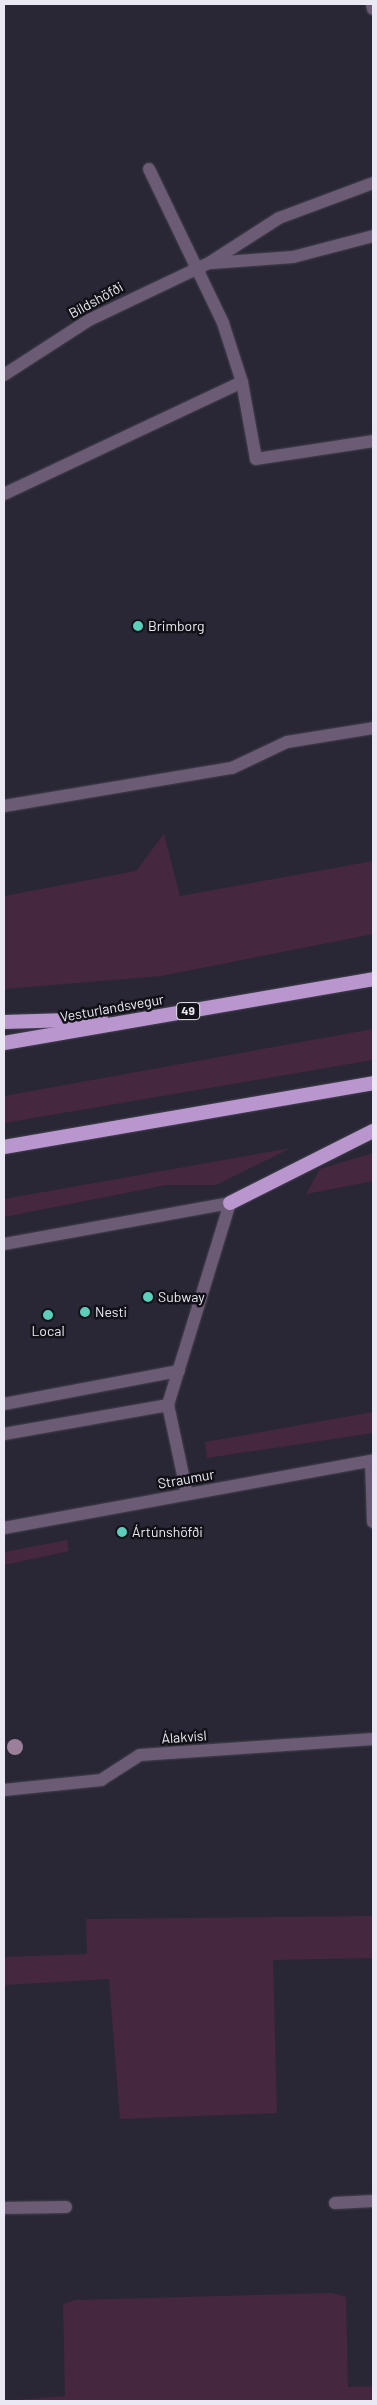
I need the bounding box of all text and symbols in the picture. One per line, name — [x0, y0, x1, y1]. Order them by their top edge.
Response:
street label: Bíldshöfði — [66, 278, 126, 322]
place label: Brimborg — [148, 618, 205, 634]
marker: Brimborg — [132, 620, 144, 632]
street label: Vesturlandsvegur — [59, 991, 165, 1025]
road number: 49 — [176, 1001, 200, 1020]
place label: Subway — [158, 1289, 205, 1305]
marker: Subway — [142, 1291, 154, 1303]
place label: Nesti — [95, 1304, 127, 1320]
marker: Nesti — [79, 1306, 91, 1318]
marker: Local — [42, 1309, 54, 1321]
place label: Local — [31, 1323, 65, 1339]
street label: Straumur — [156, 1466, 216, 1492]
place label: Ártúnshöfði — [132, 1524, 203, 1540]
marker: Ártúnshöfði — [116, 1526, 128, 1538]
street label: Álakvísl — [161, 1727, 207, 1747]

